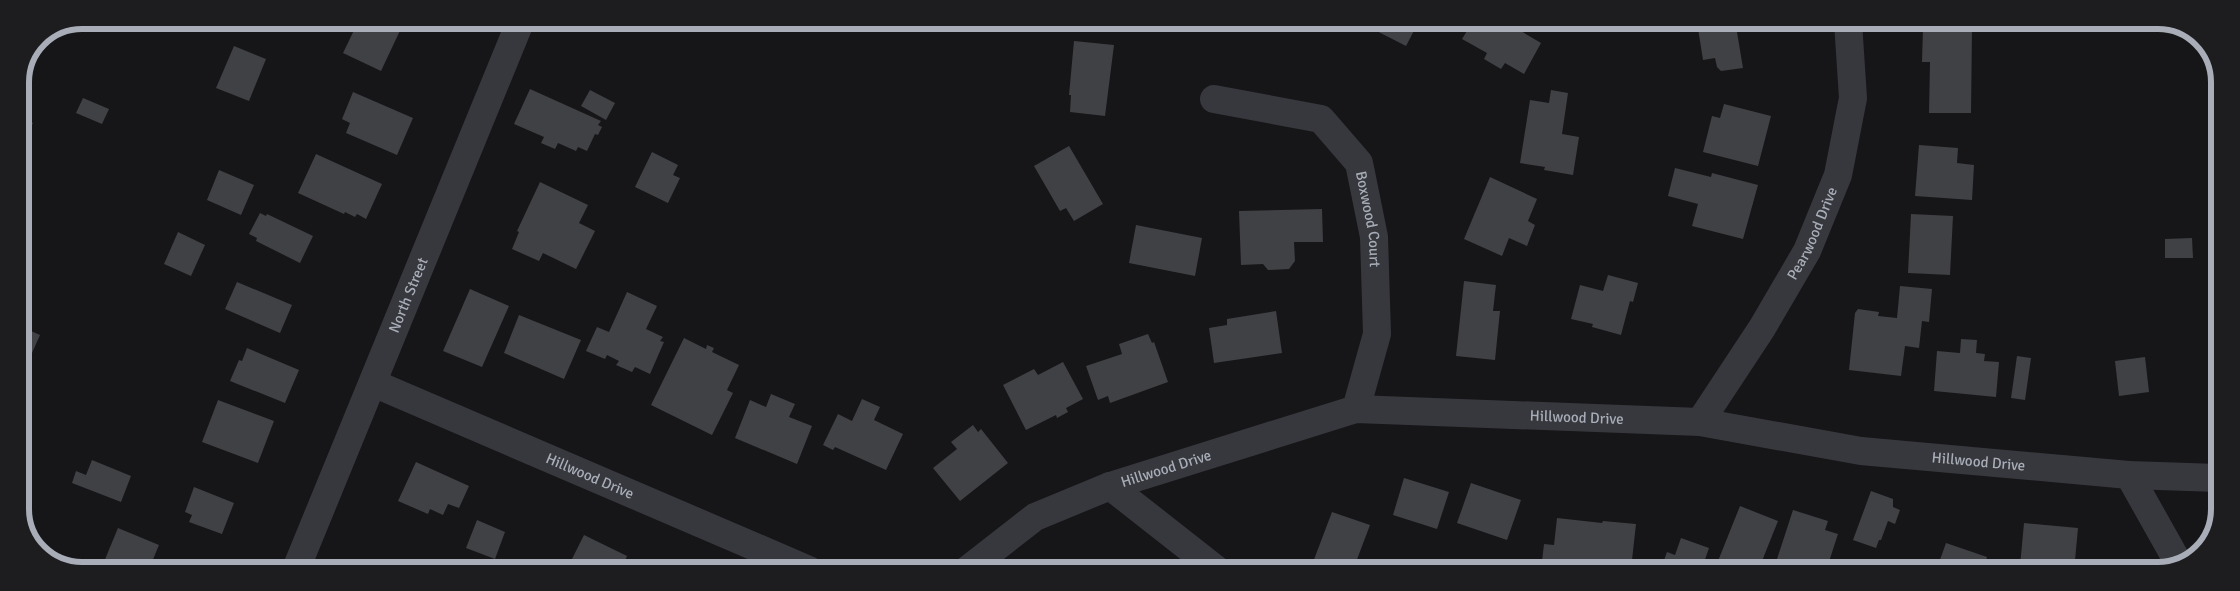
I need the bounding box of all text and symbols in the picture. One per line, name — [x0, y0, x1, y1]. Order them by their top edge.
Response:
street label: Boxwood Court — [1352, 169, 1384, 267]
street label: Pearwood Drive — [1783, 184, 1841, 283]
street label: North Street — [385, 255, 432, 335]
street label: Hillwood Drive — [1529, 407, 1624, 428]
street label: Hillwood Drive — [1118, 446, 1213, 491]
street label: Hillwood Drive — [1931, 448, 2026, 475]
street label: Hillwood Drive — [543, 449, 637, 503]

